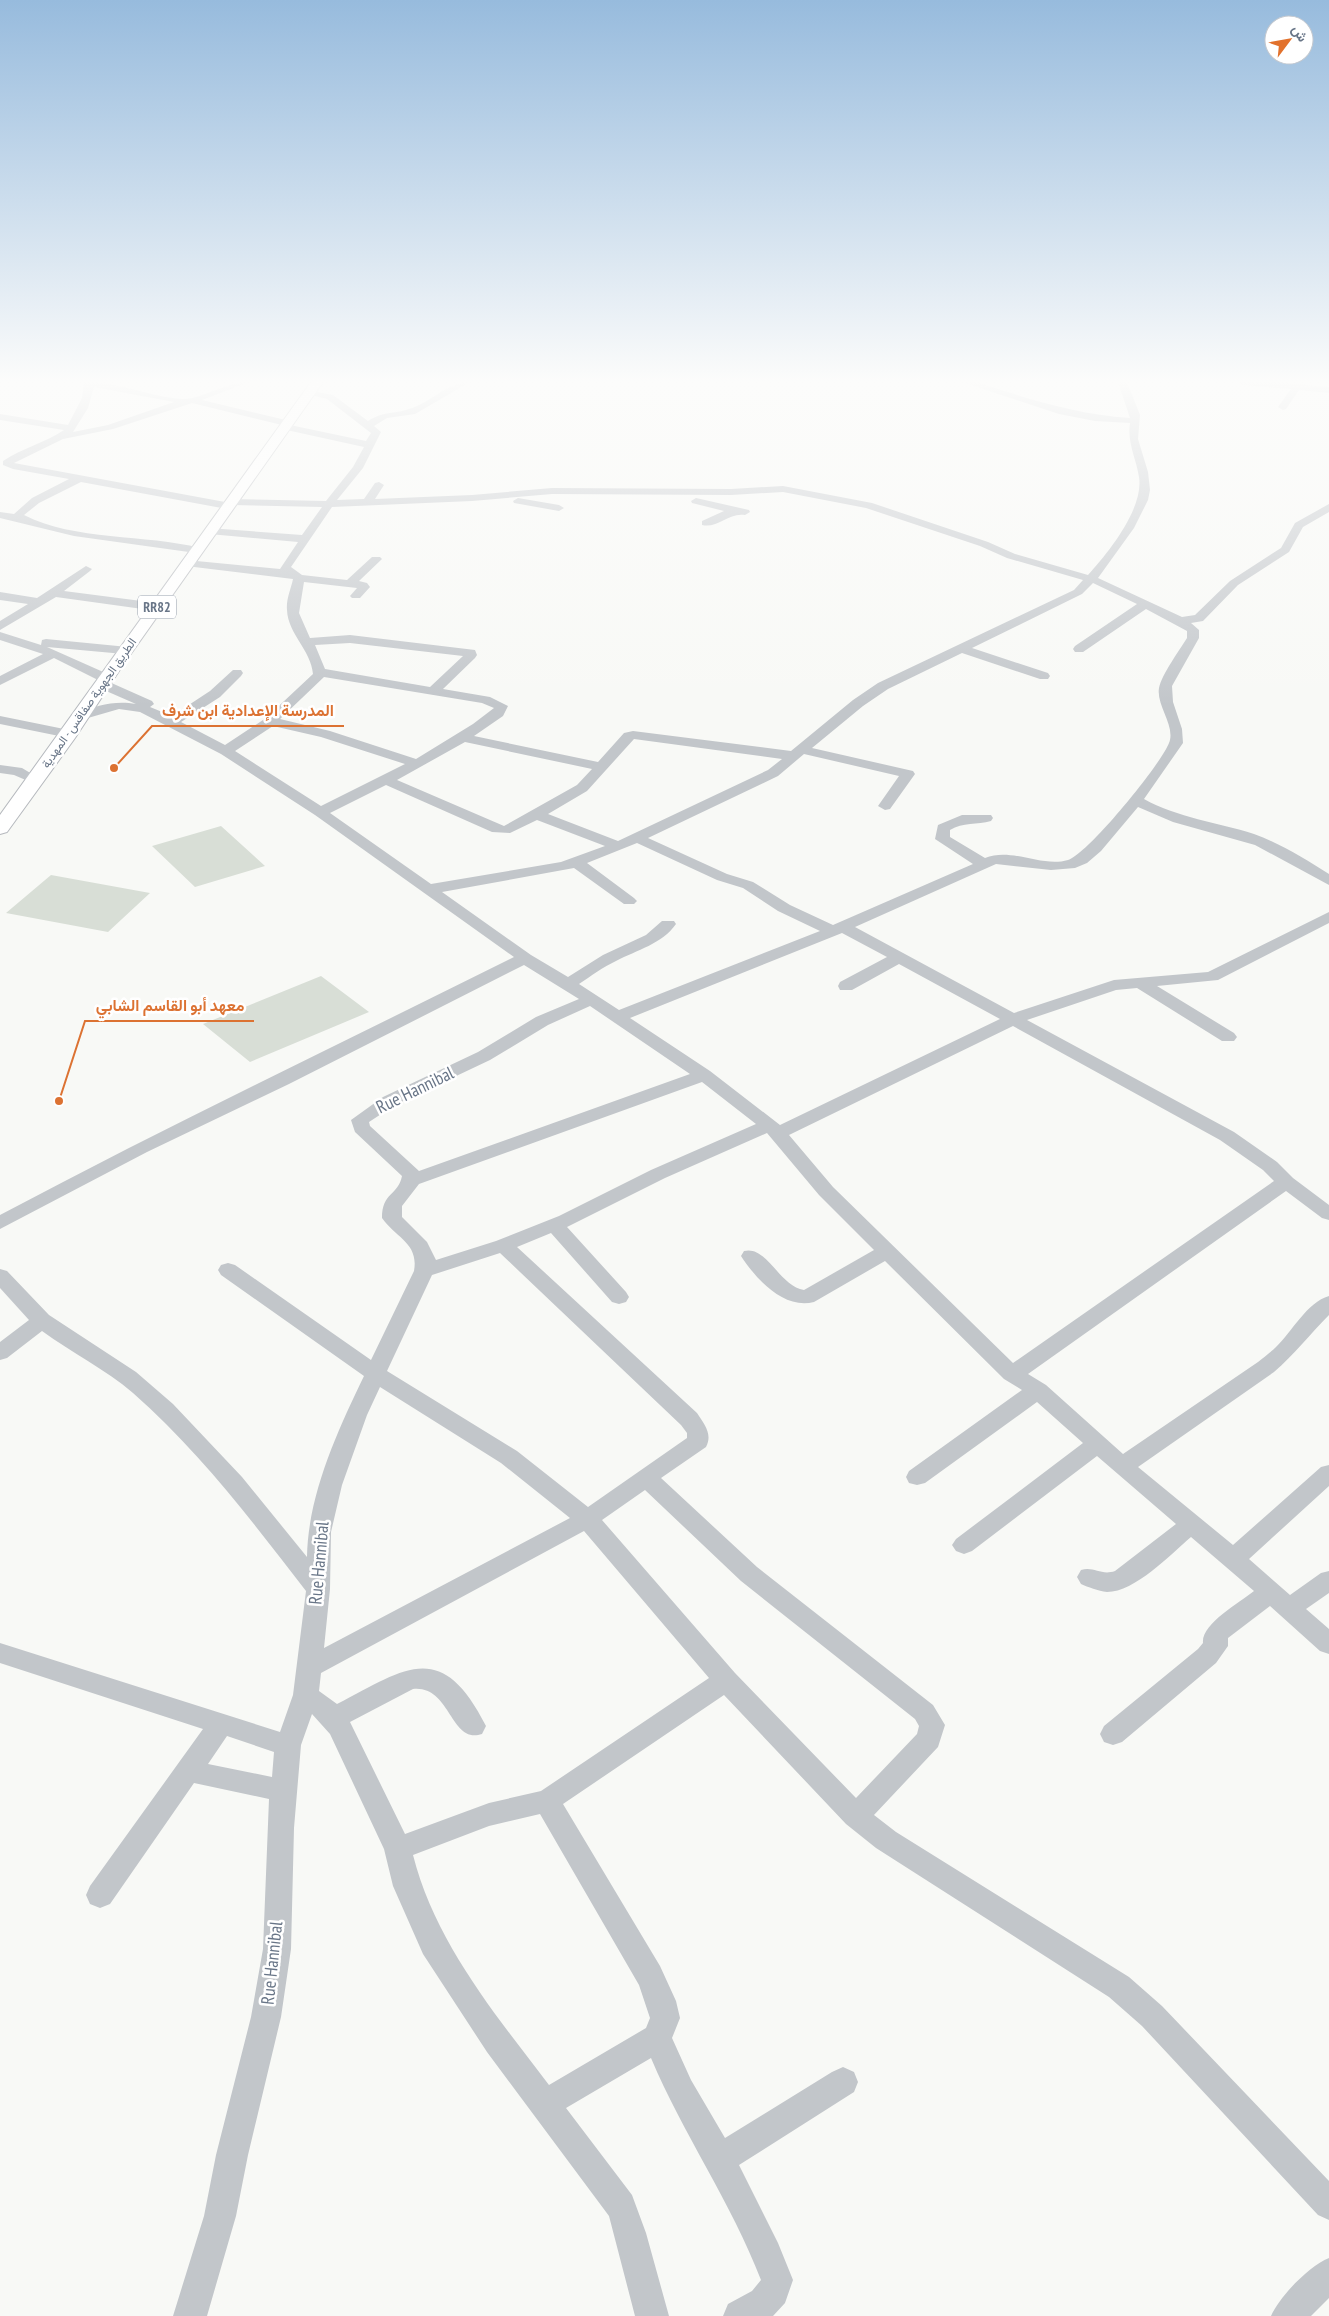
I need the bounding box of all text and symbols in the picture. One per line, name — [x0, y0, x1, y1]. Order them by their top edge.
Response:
north arrow — [1264, 15, 1314, 65]
text: ش — [1288, 21, 1312, 45]
road number: RR82 — [138, 596, 176, 618]
street label: الطريق الجهوية صفاقس - المهدية — [38, 635, 140, 771]
callout: المدرسة الإعدادية ابن شرف — [152, 695, 344, 726]
text: المدرسة الإعدادية ابن شرف — [162, 700, 334, 721]
callout: معهد أبو القاسم الشابي — [85, 990, 254, 1021]
text: معهد أبو القاسم الشابي — [96, 995, 245, 1019]
street label: Rue Hannibal — [372, 1061, 458, 1118]
street label: Rue Hannibal — [303, 1520, 334, 1606]
street label: Rue Hannibal — [256, 1919, 287, 2006]

